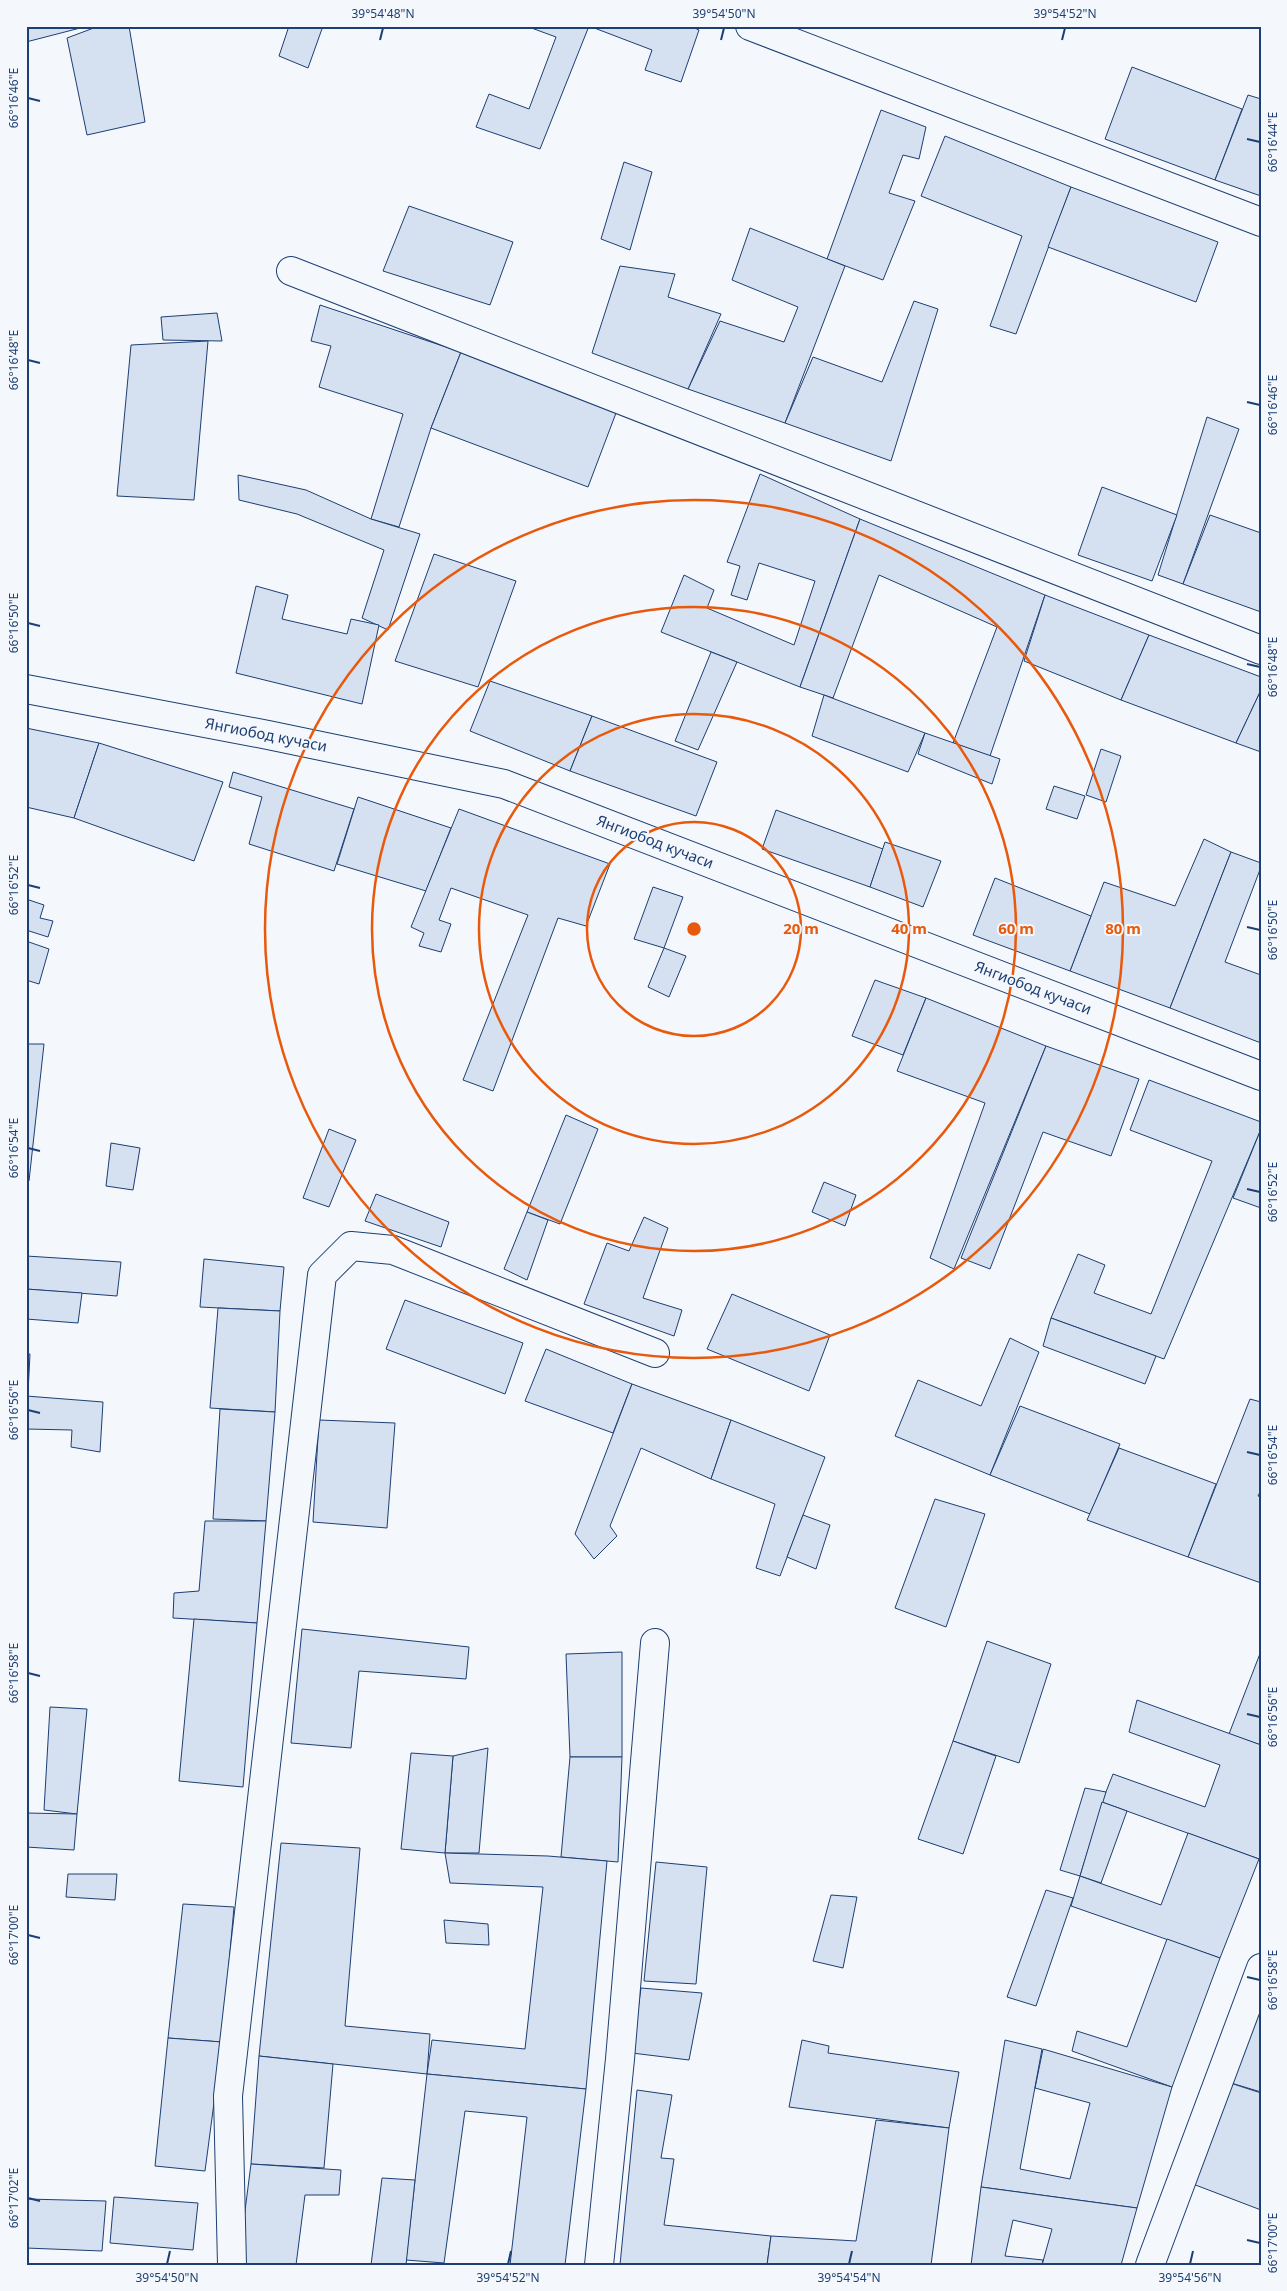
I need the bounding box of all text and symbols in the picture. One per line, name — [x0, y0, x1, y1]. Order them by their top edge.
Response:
text: 39°54'48"N — [351, 5, 415, 22]
text: 39°54'50"N — [692, 5, 756, 22]
text: 39°54'52"N — [1033, 5, 1097, 22]
text: 66°16'46"E — [5, 68, 22, 128]
text: 66°16'44"E — [1264, 112, 1281, 172]
text: 66°16'48"E — [5, 330, 22, 390]
text: 66°16'46"E — [1264, 375, 1281, 435]
text: 66°16'50"E — [5, 593, 22, 653]
text: 66°16'48"E — [1264, 637, 1281, 697]
street label: Янгиобод кучаси — [204, 712, 329, 756]
street label: Янгиобод кучаси — [594, 810, 717, 873]
text: 66°16'52"E — [5, 855, 22, 915]
text: 66°16'50"E — [1264, 900, 1281, 960]
text: 20 m — [783, 918, 819, 938]
text: 40 m — [891, 918, 927, 938]
text: 60 m — [998, 918, 1034, 938]
text: 80 m — [1105, 918, 1141, 938]
centre of rings — [685, 920, 703, 938]
street label: Янгиобод кучаси — [972, 956, 1095, 1019]
text: 66°16'54"E — [5, 1118, 22, 1178]
text: 66°16'52"E — [1264, 1162, 1281, 1222]
text: 66°16'56"E — [5, 1380, 22, 1440]
text: 66°16'54"E — [1264, 1425, 1281, 1485]
text: 66°16'58"E — [5, 1643, 22, 1703]
text: 66°16'56"E — [1264, 1687, 1281, 1747]
text: 66°17'00"E — [5, 1905, 22, 1965]
text: 66°16'58"E — [1264, 1950, 1281, 2010]
text: 66°17'02"E — [5, 2168, 22, 2228]
text: 66°17'00"E — [1264, 2213, 1281, 2273]
text: 39°54'50"N — [135, 2269, 199, 2286]
text: 39°54'52"N — [476, 2269, 540, 2286]
text: 39°54'54"N — [817, 2269, 881, 2286]
text: 39°54'56"N — [1158, 2269, 1222, 2286]

